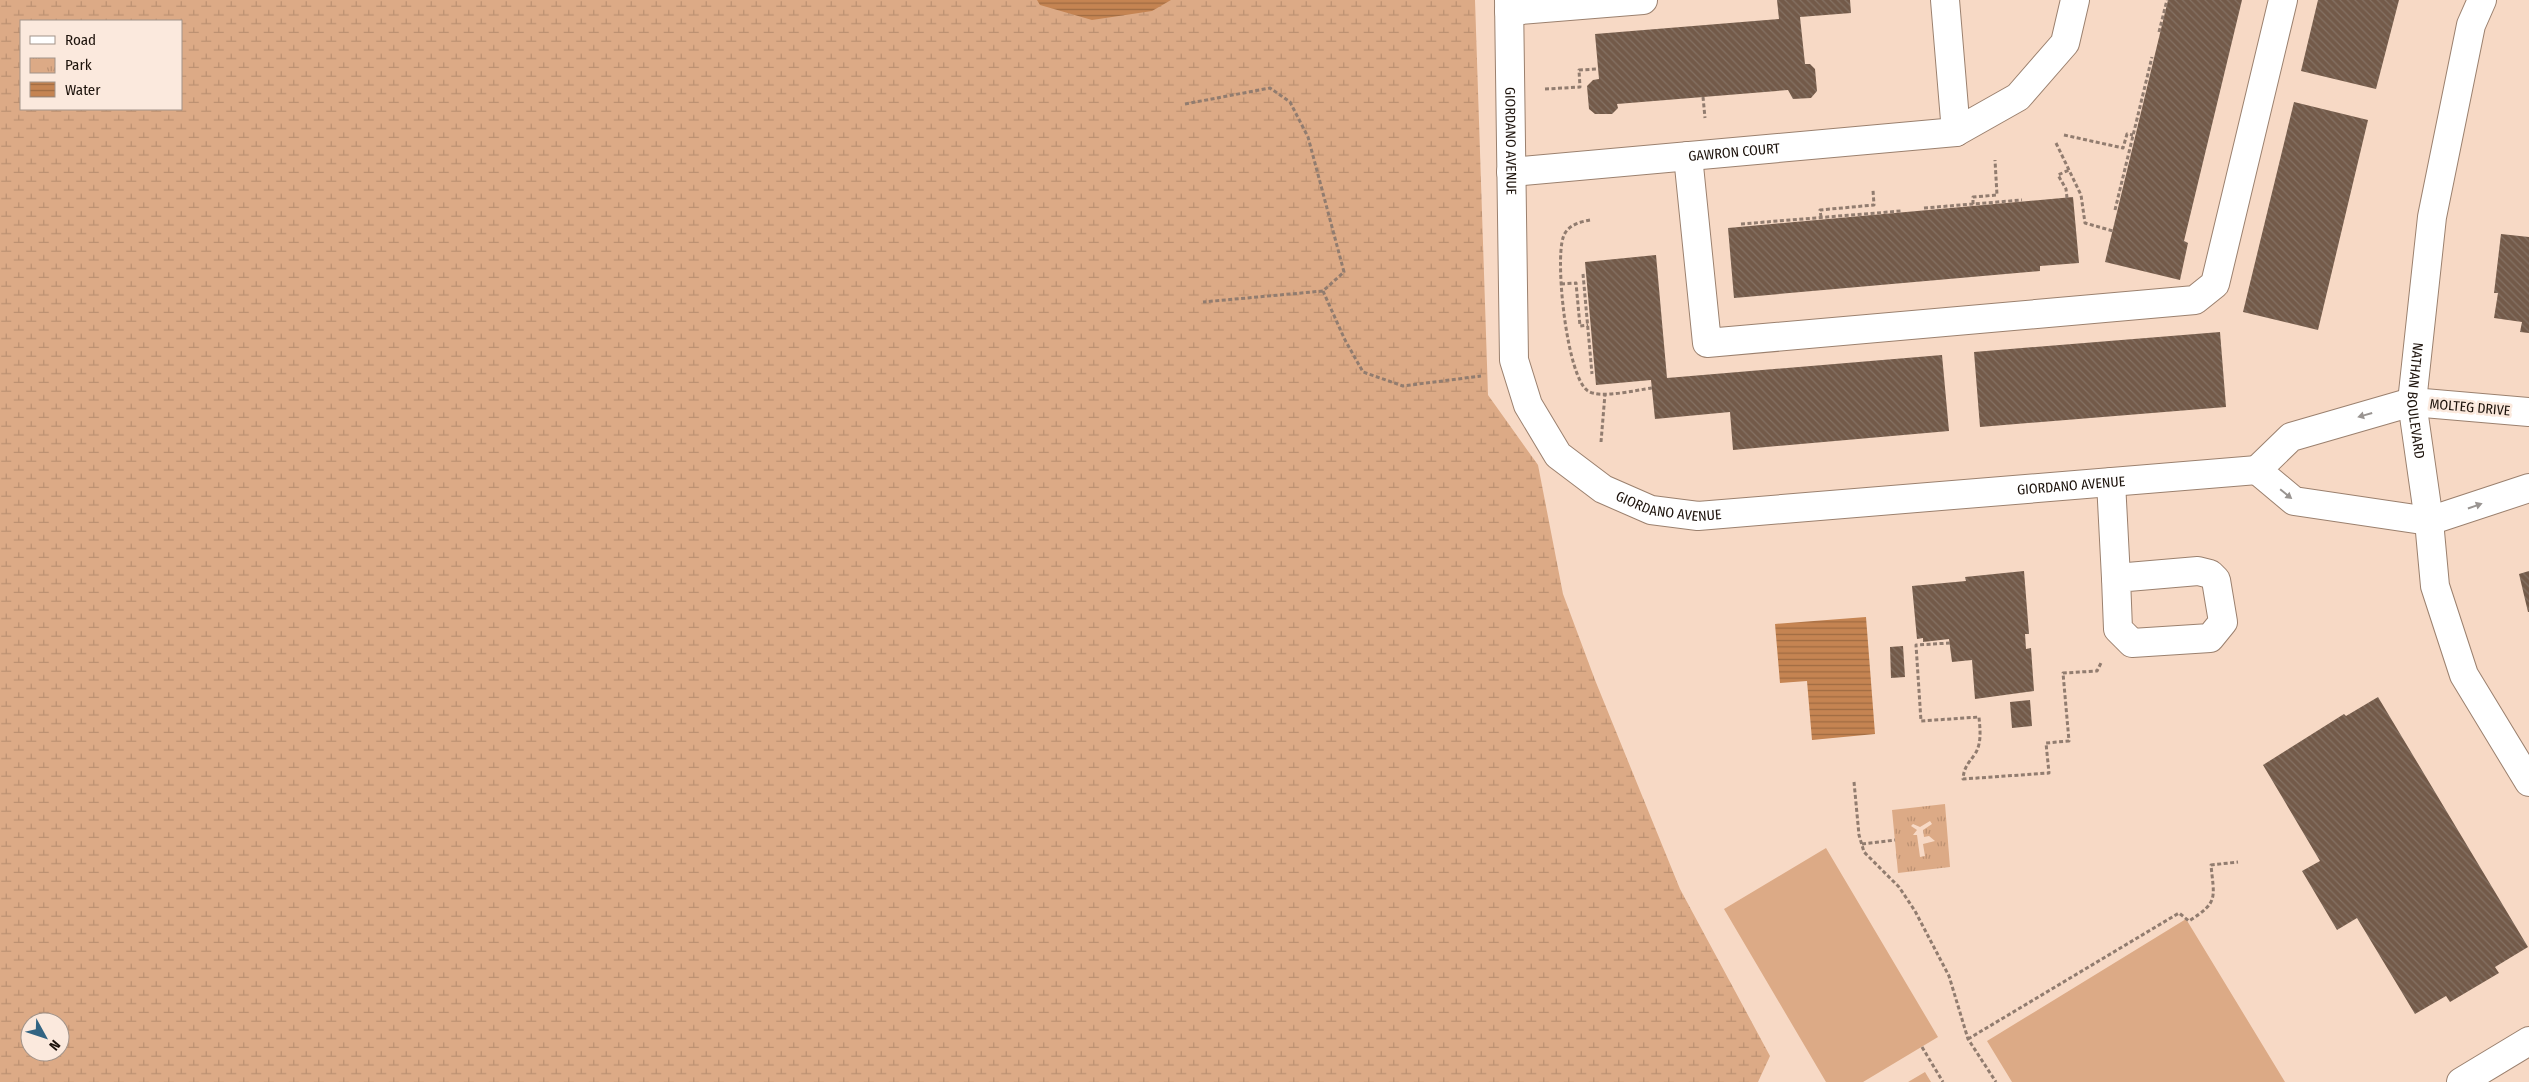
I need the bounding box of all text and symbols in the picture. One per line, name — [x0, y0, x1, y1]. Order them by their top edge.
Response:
legend — [20, 20, 182, 110]
text: Road — [65, 31, 96, 49]
text: Park — [65, 56, 92, 74]
text: Water — [65, 81, 101, 99]
street label: GIORDANO AVENUE — [1501, 87, 1520, 196]
street label: GAWRON COURT — [1688, 140, 1781, 165]
street label: NATHAN BOULEVARD — [2403, 342, 2428, 460]
street label: MOLTEG DRIVE — [2429, 396, 2511, 420]
one-way arrow — [2358, 412, 2373, 420]
street label: GIORDANO AVENUE — [2016, 473, 2126, 499]
street label: GIORDANO AVENUE — [1613, 488, 1723, 525]
one-way arrow — [2279, 488, 2292, 499]
one-way arrow — [2468, 502, 2483, 509]
north arrow — [20, 1012, 70, 1062]
text: N — [45, 1036, 64, 1054]

